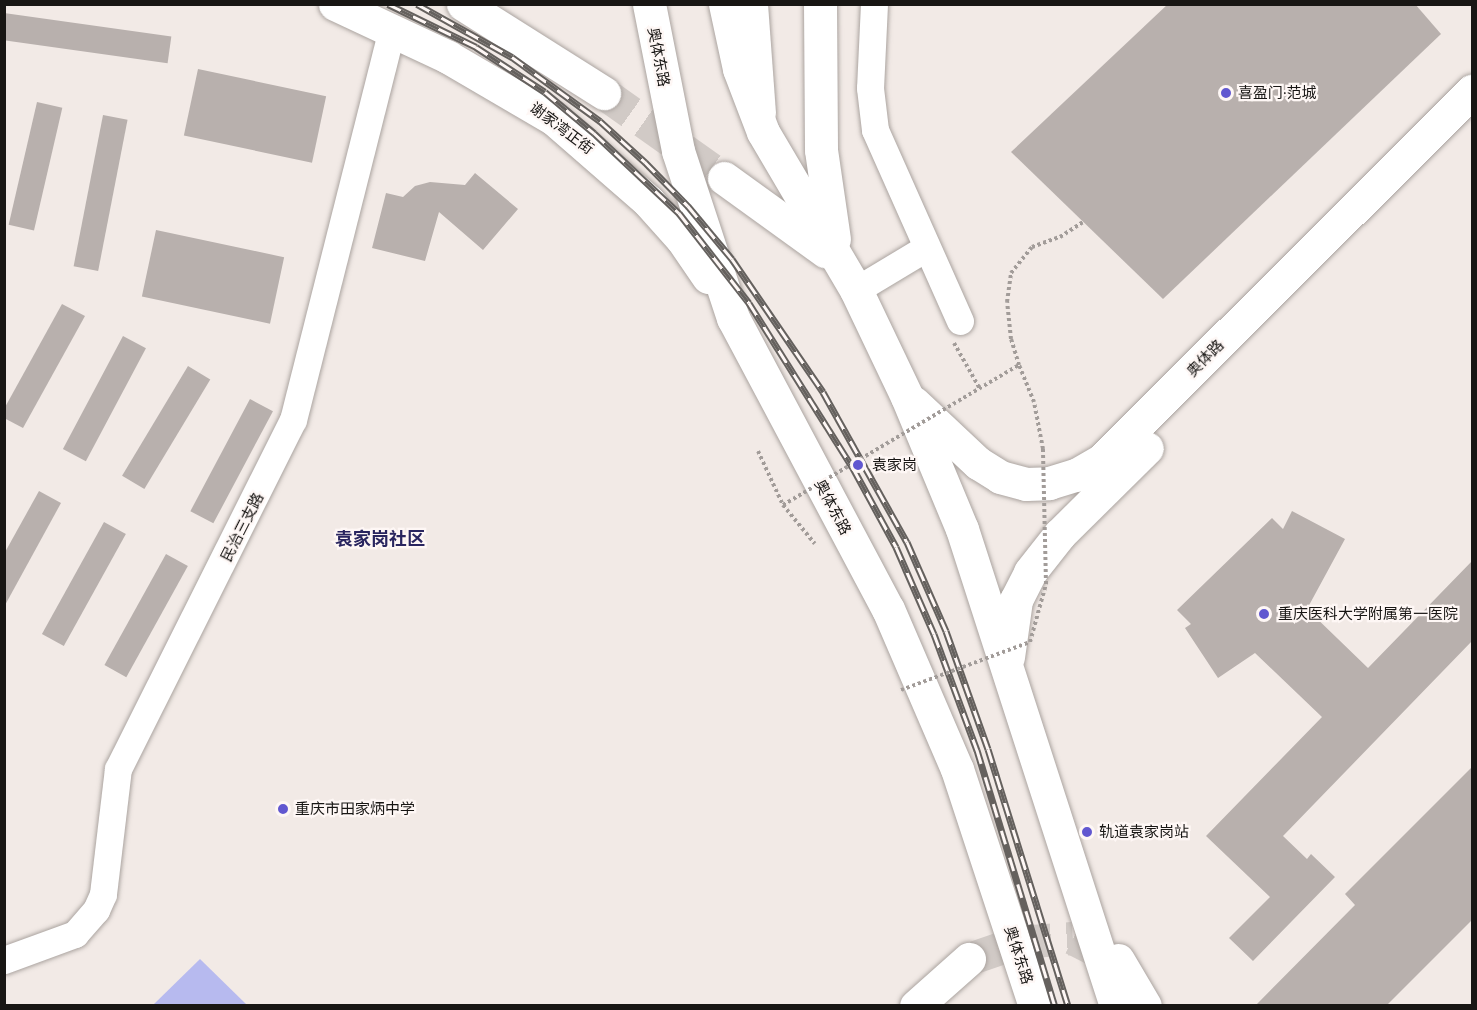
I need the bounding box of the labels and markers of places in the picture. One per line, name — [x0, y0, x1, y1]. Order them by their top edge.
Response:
place label: 喜盈门·范城 — [1238, 84, 1317, 102]
marker: 喜盈门·范城 — [1219, 86, 1233, 100]
marker: 袁家岗 — [849, 456, 867, 474]
place label: 袁家岗 — [872, 456, 917, 474]
marker: 重庆医科大学附属第一医院 — [1255, 605, 1273, 623]
place label: 重庆医科大学附属第一医院 — [1278, 605, 1458, 623]
place label: 重庆市田家炳中学 — [295, 800, 415, 818]
marker: 重庆市田家炳中学 — [276, 802, 290, 816]
place label: 轨道袁家岗站 — [1099, 823, 1189, 841]
marker: 轨道袁家岗站 — [1080, 825, 1094, 839]

